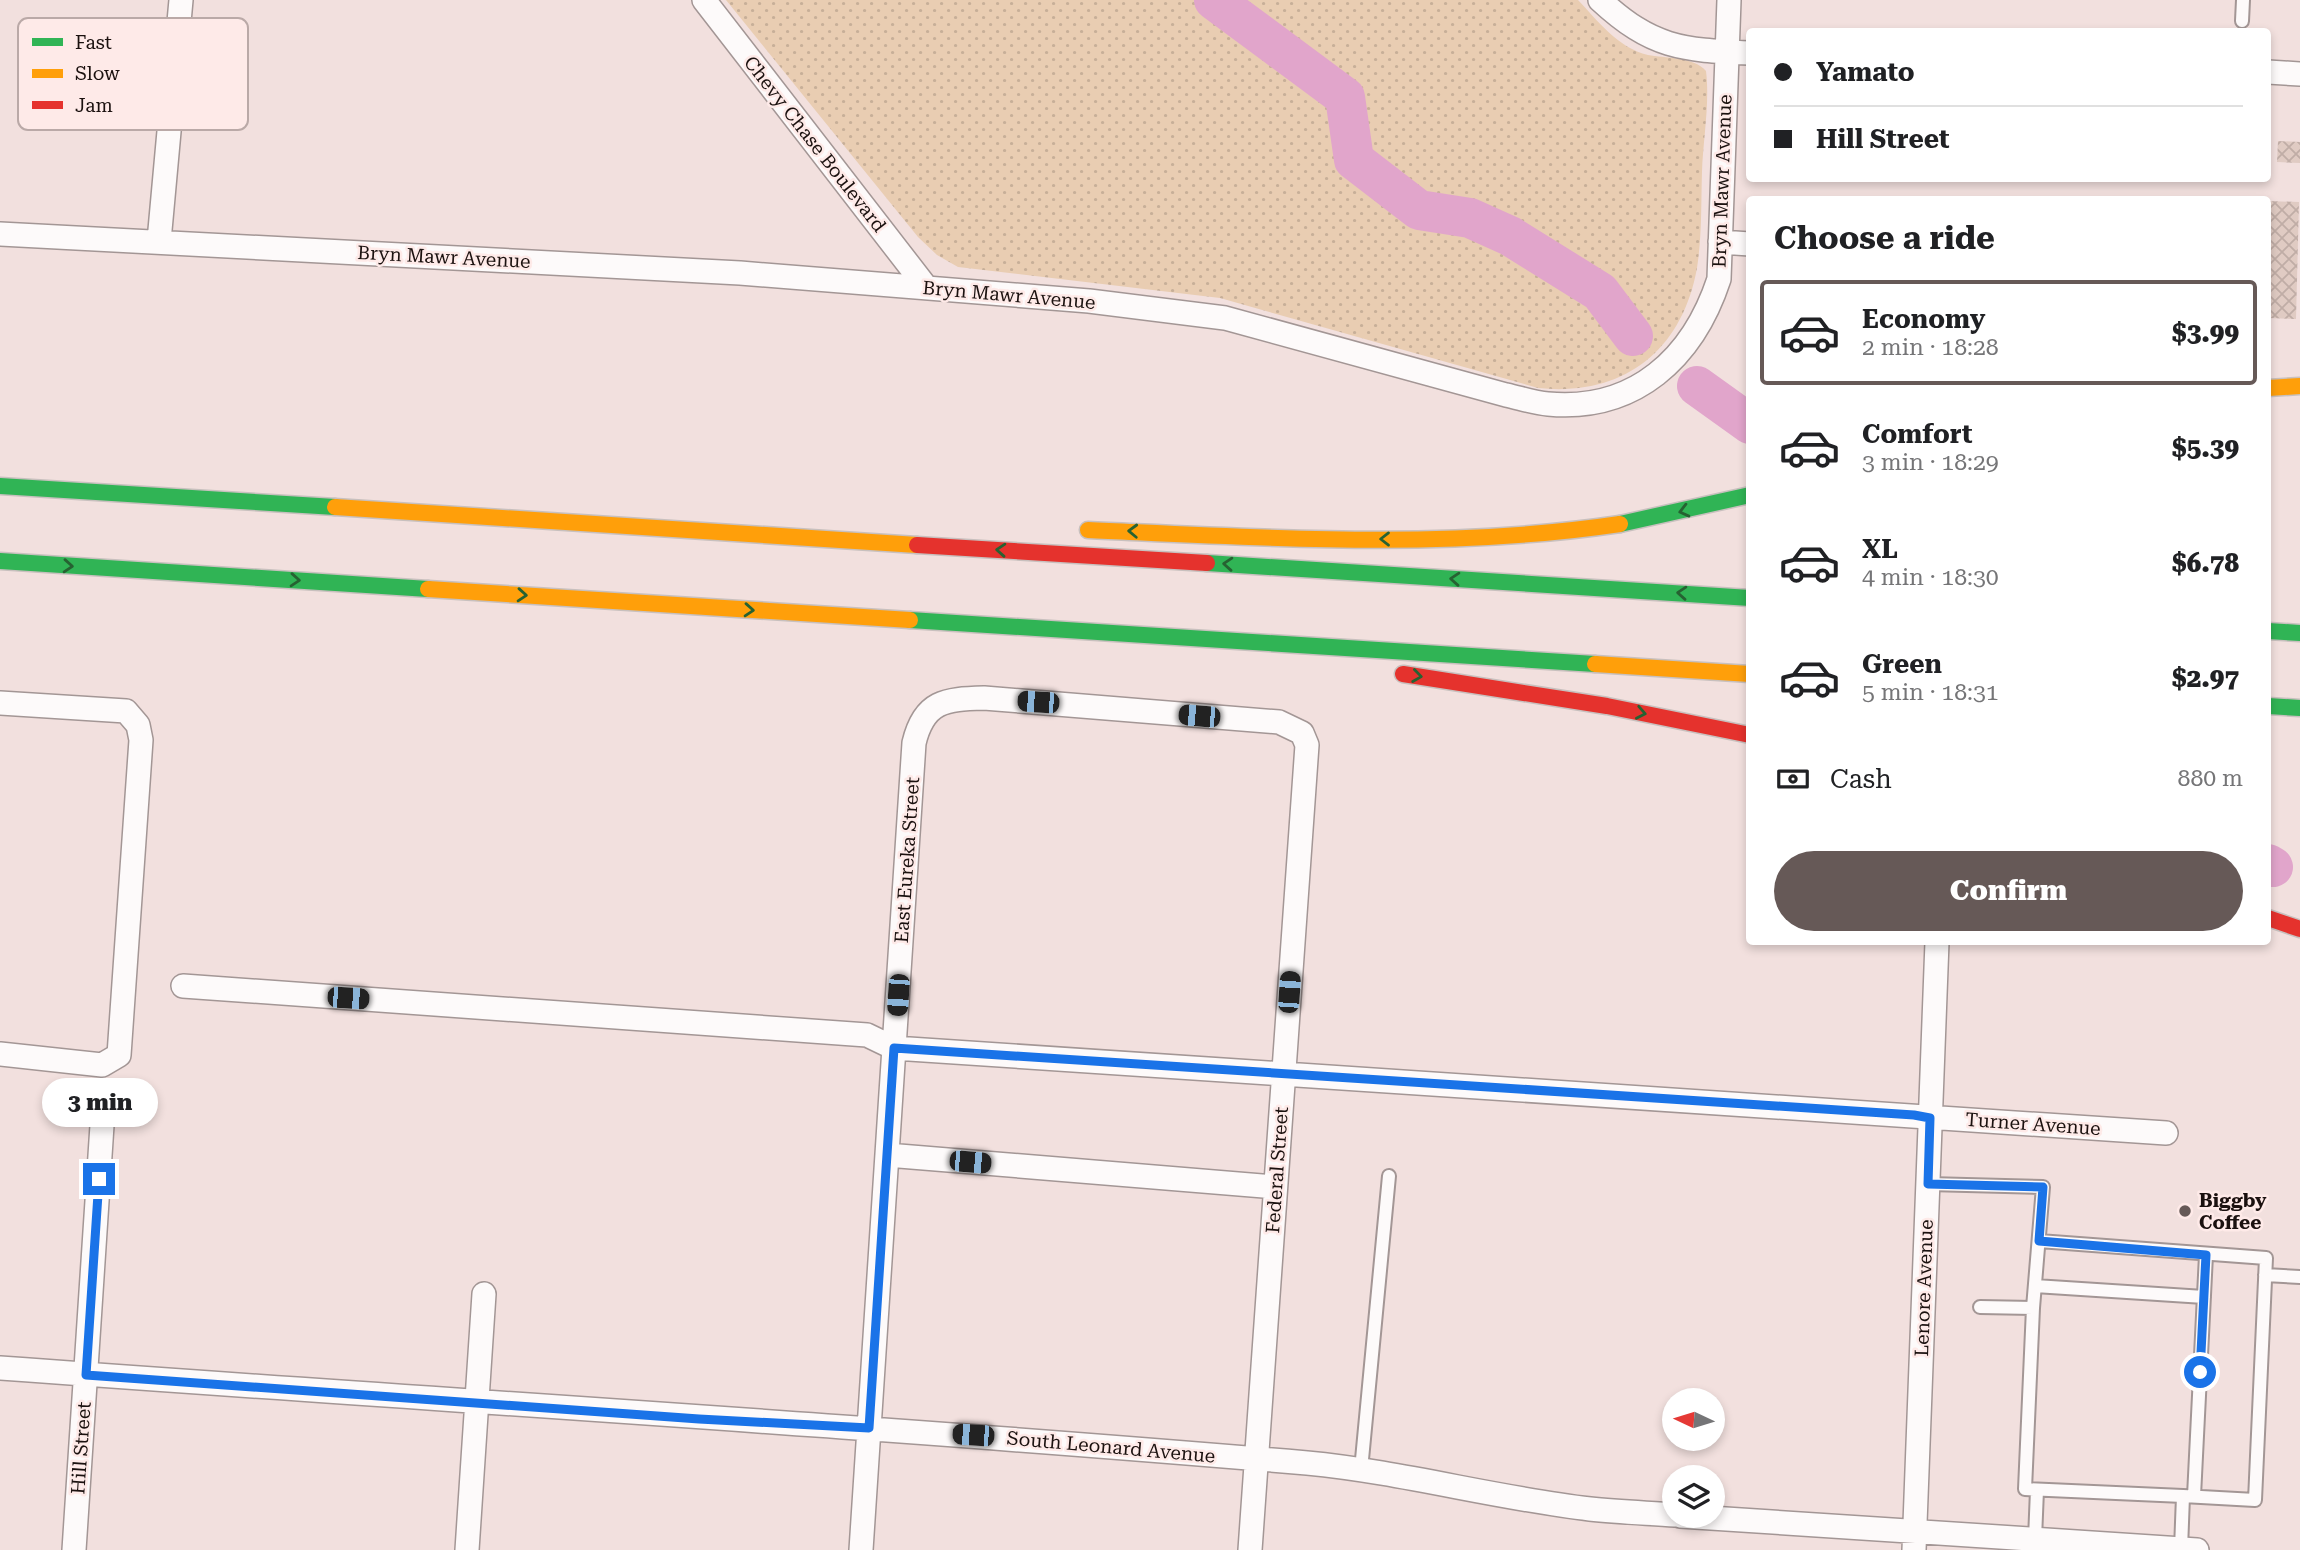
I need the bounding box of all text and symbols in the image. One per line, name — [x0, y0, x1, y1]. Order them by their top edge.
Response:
legend — [18, 18, 248, 130]
text: Fast — [75, 31, 112, 54]
street label: Chevy Chase Boulevard — [739, 51, 891, 237]
text: Yamato — [1816, 57, 1915, 87]
text: Slow — [75, 62, 120, 85]
text: Jam — [75, 94, 113, 117]
street label: Bryn Mawr Avenue — [1707, 94, 1737, 268]
text: Hill Street — [1816, 124, 1950, 154]
text: Choose a ride — [1774, 219, 1995, 257]
street label: Bryn Mawr Avenue — [357, 241, 531, 273]
street label: Bryn Mawr Avenue — [922, 276, 1096, 314]
icon: car — [1778, 301, 1841, 364]
text: Economy — [1862, 304, 1985, 334]
text: $3.99 — [2172, 318, 2239, 348]
text: 2 min · 18:28 — [1862, 334, 1999, 361]
icon: car — [1778, 416, 1841, 479]
text: Comfort — [1862, 419, 1972, 449]
text: $5.39 — [2172, 433, 2239, 463]
text: 3 min · 18:29 — [1862, 449, 1999, 476]
one-way arrow — [1678, 503, 1690, 517]
one-way arrow — [1127, 524, 1138, 539]
one-way arrow — [1379, 531, 1390, 547]
icon: car — [1778, 531, 1841, 594]
text: XL — [1862, 534, 1898, 564]
one-way arrow — [995, 543, 1006, 558]
text: $6.78 — [2172, 548, 2239, 578]
one-way arrow — [1222, 557, 1233, 572]
one-way arrow — [63, 558, 74, 573]
text: 4 min · 18:30 — [1862, 564, 1999, 591]
one-way arrow — [1449, 572, 1460, 587]
one-way arrow — [290, 573, 301, 588]
one-way arrow — [1676, 586, 1687, 601]
one-way arrow — [517, 587, 528, 602]
one-way arrow — [744, 602, 755, 617]
icon: car — [1778, 646, 1841, 709]
text: Green — [1862, 649, 1942, 679]
text: $2.97 — [2172, 663, 2239, 693]
one-way arrow — [1411, 668, 1423, 683]
text: 5 min · 18:31 — [1862, 679, 1999, 706]
car — [1017, 690, 1060, 714]
car — [1178, 704, 1221, 728]
one-way arrow — [1635, 704, 1647, 719]
icon: cash — [1774, 760, 1812, 798]
text: Cash — [1830, 764, 1892, 794]
text: 880 m — [2178, 765, 2243, 792]
street label: East Eureka Street — [890, 776, 924, 944]
button: Confirm — [1774, 851, 2243, 931]
car — [1278, 970, 1301, 1014]
car — [887, 973, 910, 1017]
car — [327, 986, 370, 1010]
callout: 3 min — [41, 1078, 157, 1126]
text: 3 min — [68, 1089, 132, 1116]
street label: Federal Street — [1261, 1106, 1293, 1234]
street label: Turner Avenue — [1965, 1108, 2101, 1140]
car — [949, 1150, 992, 1174]
route end — [83, 1163, 115, 1195]
place label: Biggby Coffee — [2199, 1189, 2267, 1234]
marker: Biggby Coffee — [2177, 1203, 2193, 1219]
street label: Lenore Avenue — [1910, 1219, 1938, 1357]
route start — [2184, 1356, 2216, 1388]
north arrow — [1662, 1388, 1726, 1451]
map controls — [1662, 1388, 1725, 1528]
street label: Hill Street — [66, 1401, 96, 1495]
car — [952, 1423, 995, 1447]
street label: South Leonard Avenue — [1006, 1426, 1216, 1468]
button: layers — [1662, 1465, 1725, 1528]

